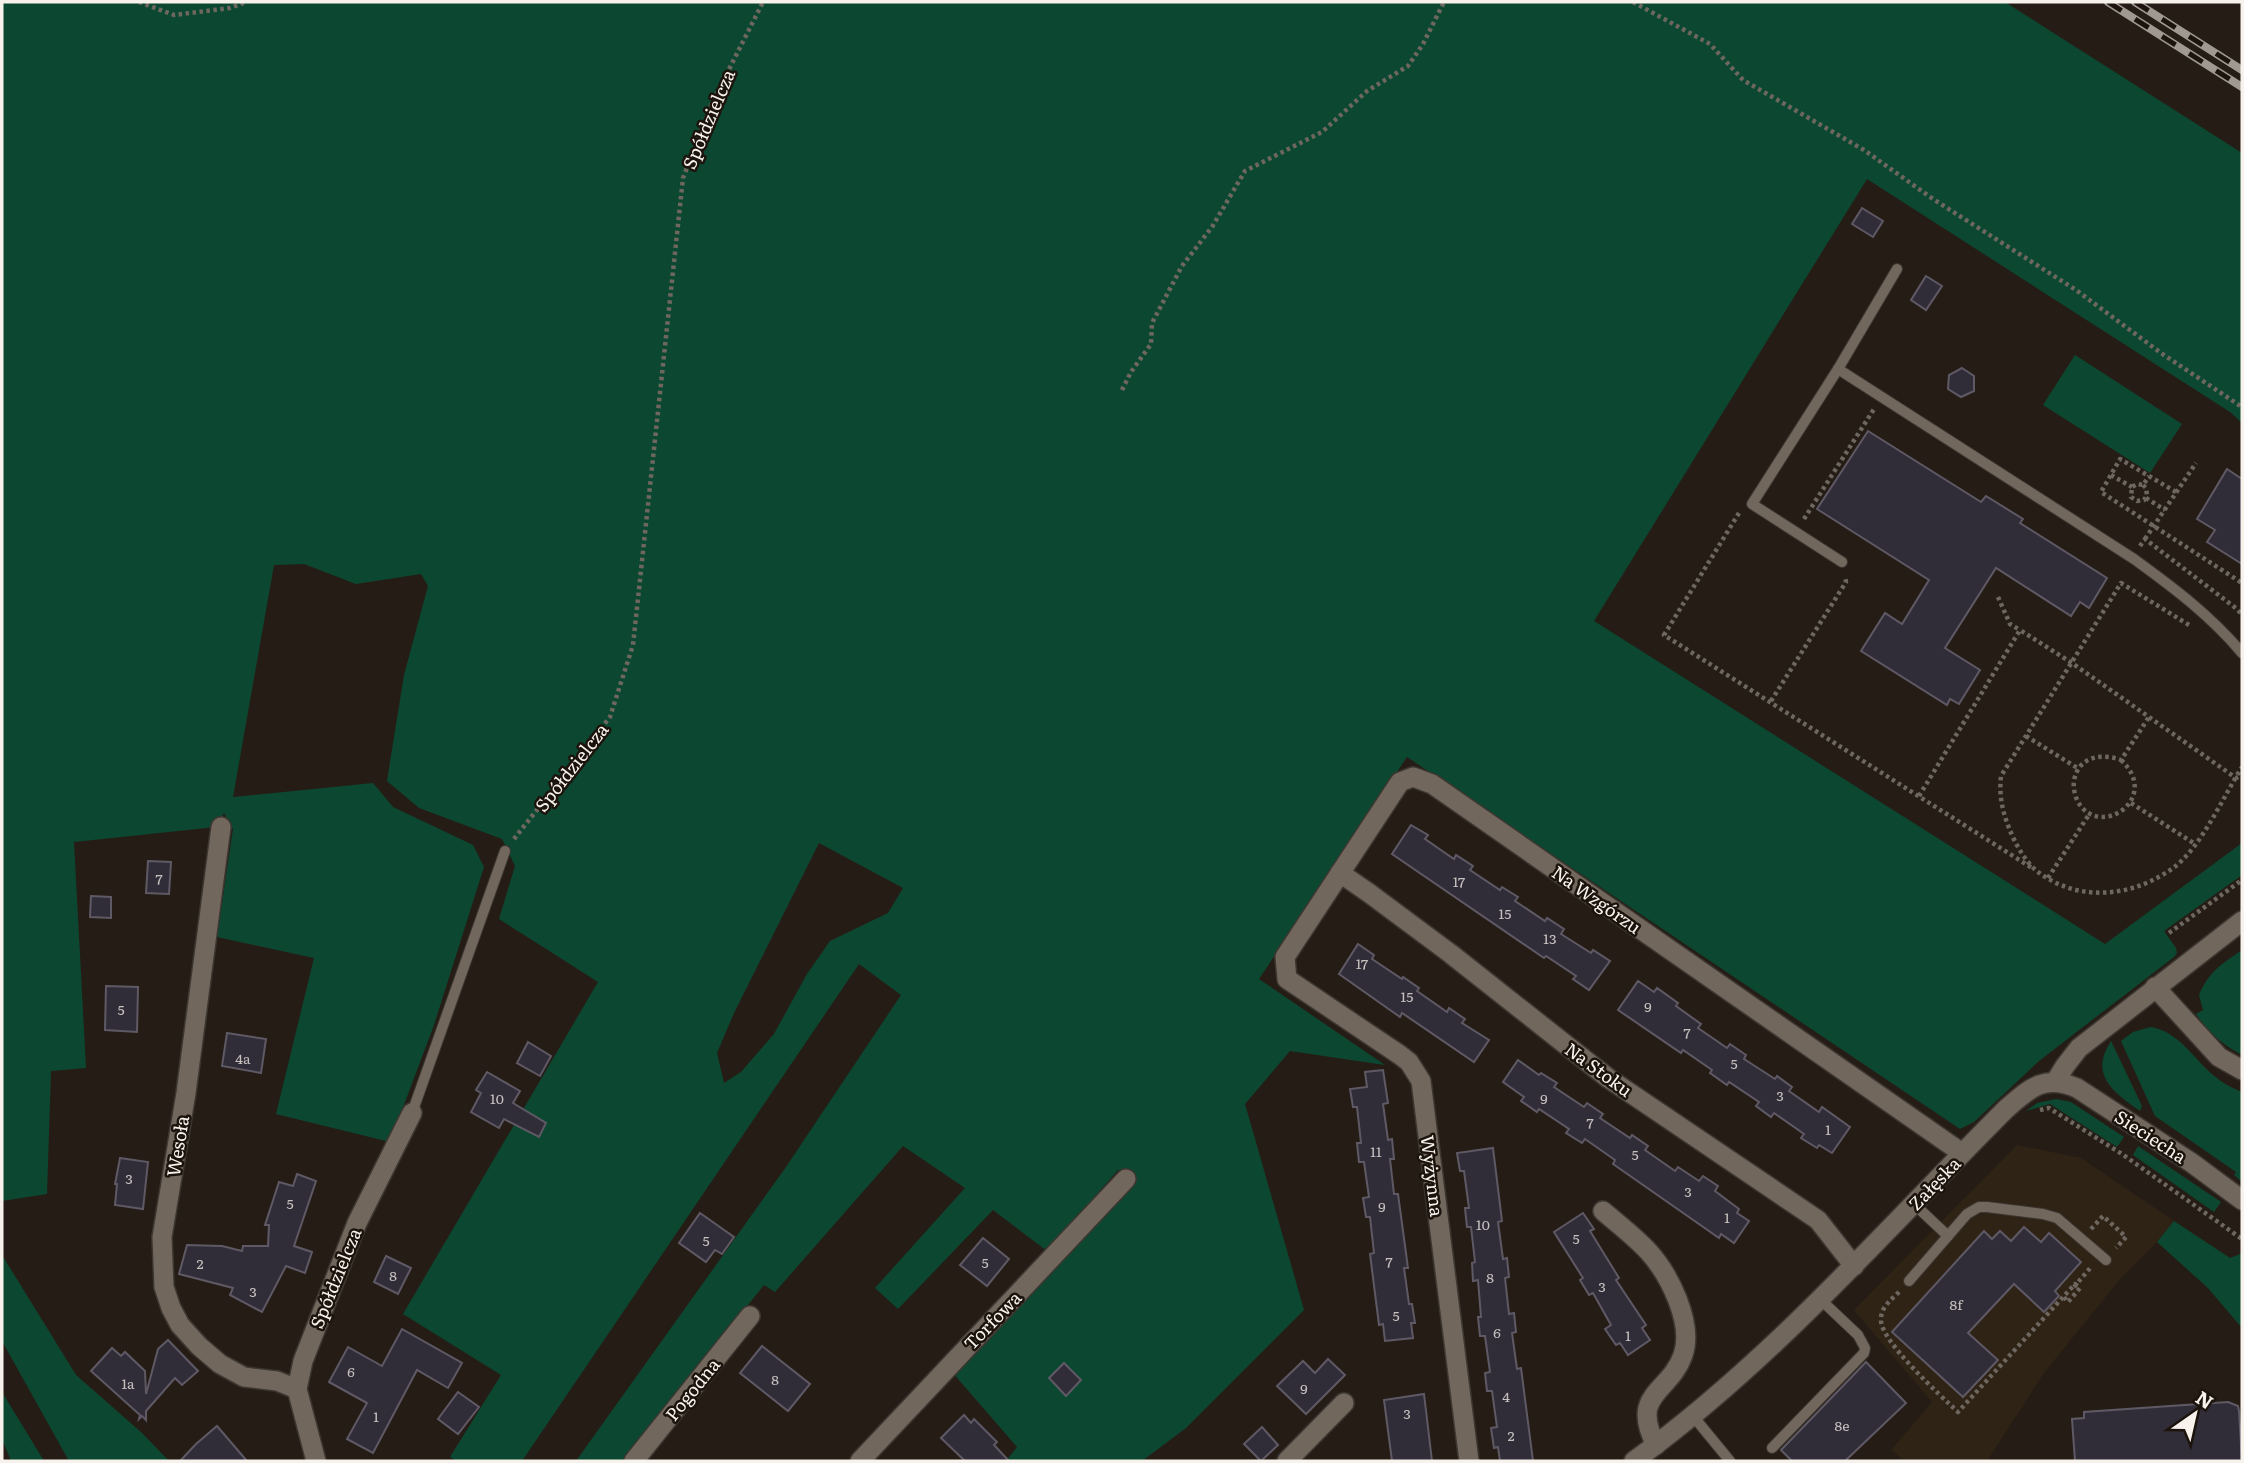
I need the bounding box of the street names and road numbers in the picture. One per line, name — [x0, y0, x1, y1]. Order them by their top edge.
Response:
street label: Spółdzielcza — [675, 65, 741, 173]
street label: Spółdzielcza — [528, 717, 614, 817]
street label: Na Wzgórzu — [1547, 858, 1647, 940]
street label: Na Stoku — [1560, 1035, 1638, 1103]
street label: Sieciecha — [2110, 1103, 2193, 1170]
street label: Wesoła — [159, 1113, 195, 1178]
street label: Wyżynna — [1415, 1134, 1451, 1219]
street label: Załęska — [1902, 1150, 1967, 1216]
street label: Spółdzielcza — [303, 1223, 368, 1332]
street label: Torfowa — [957, 1284, 1027, 1356]
street label: Pogodna — [658, 1351, 726, 1426]

